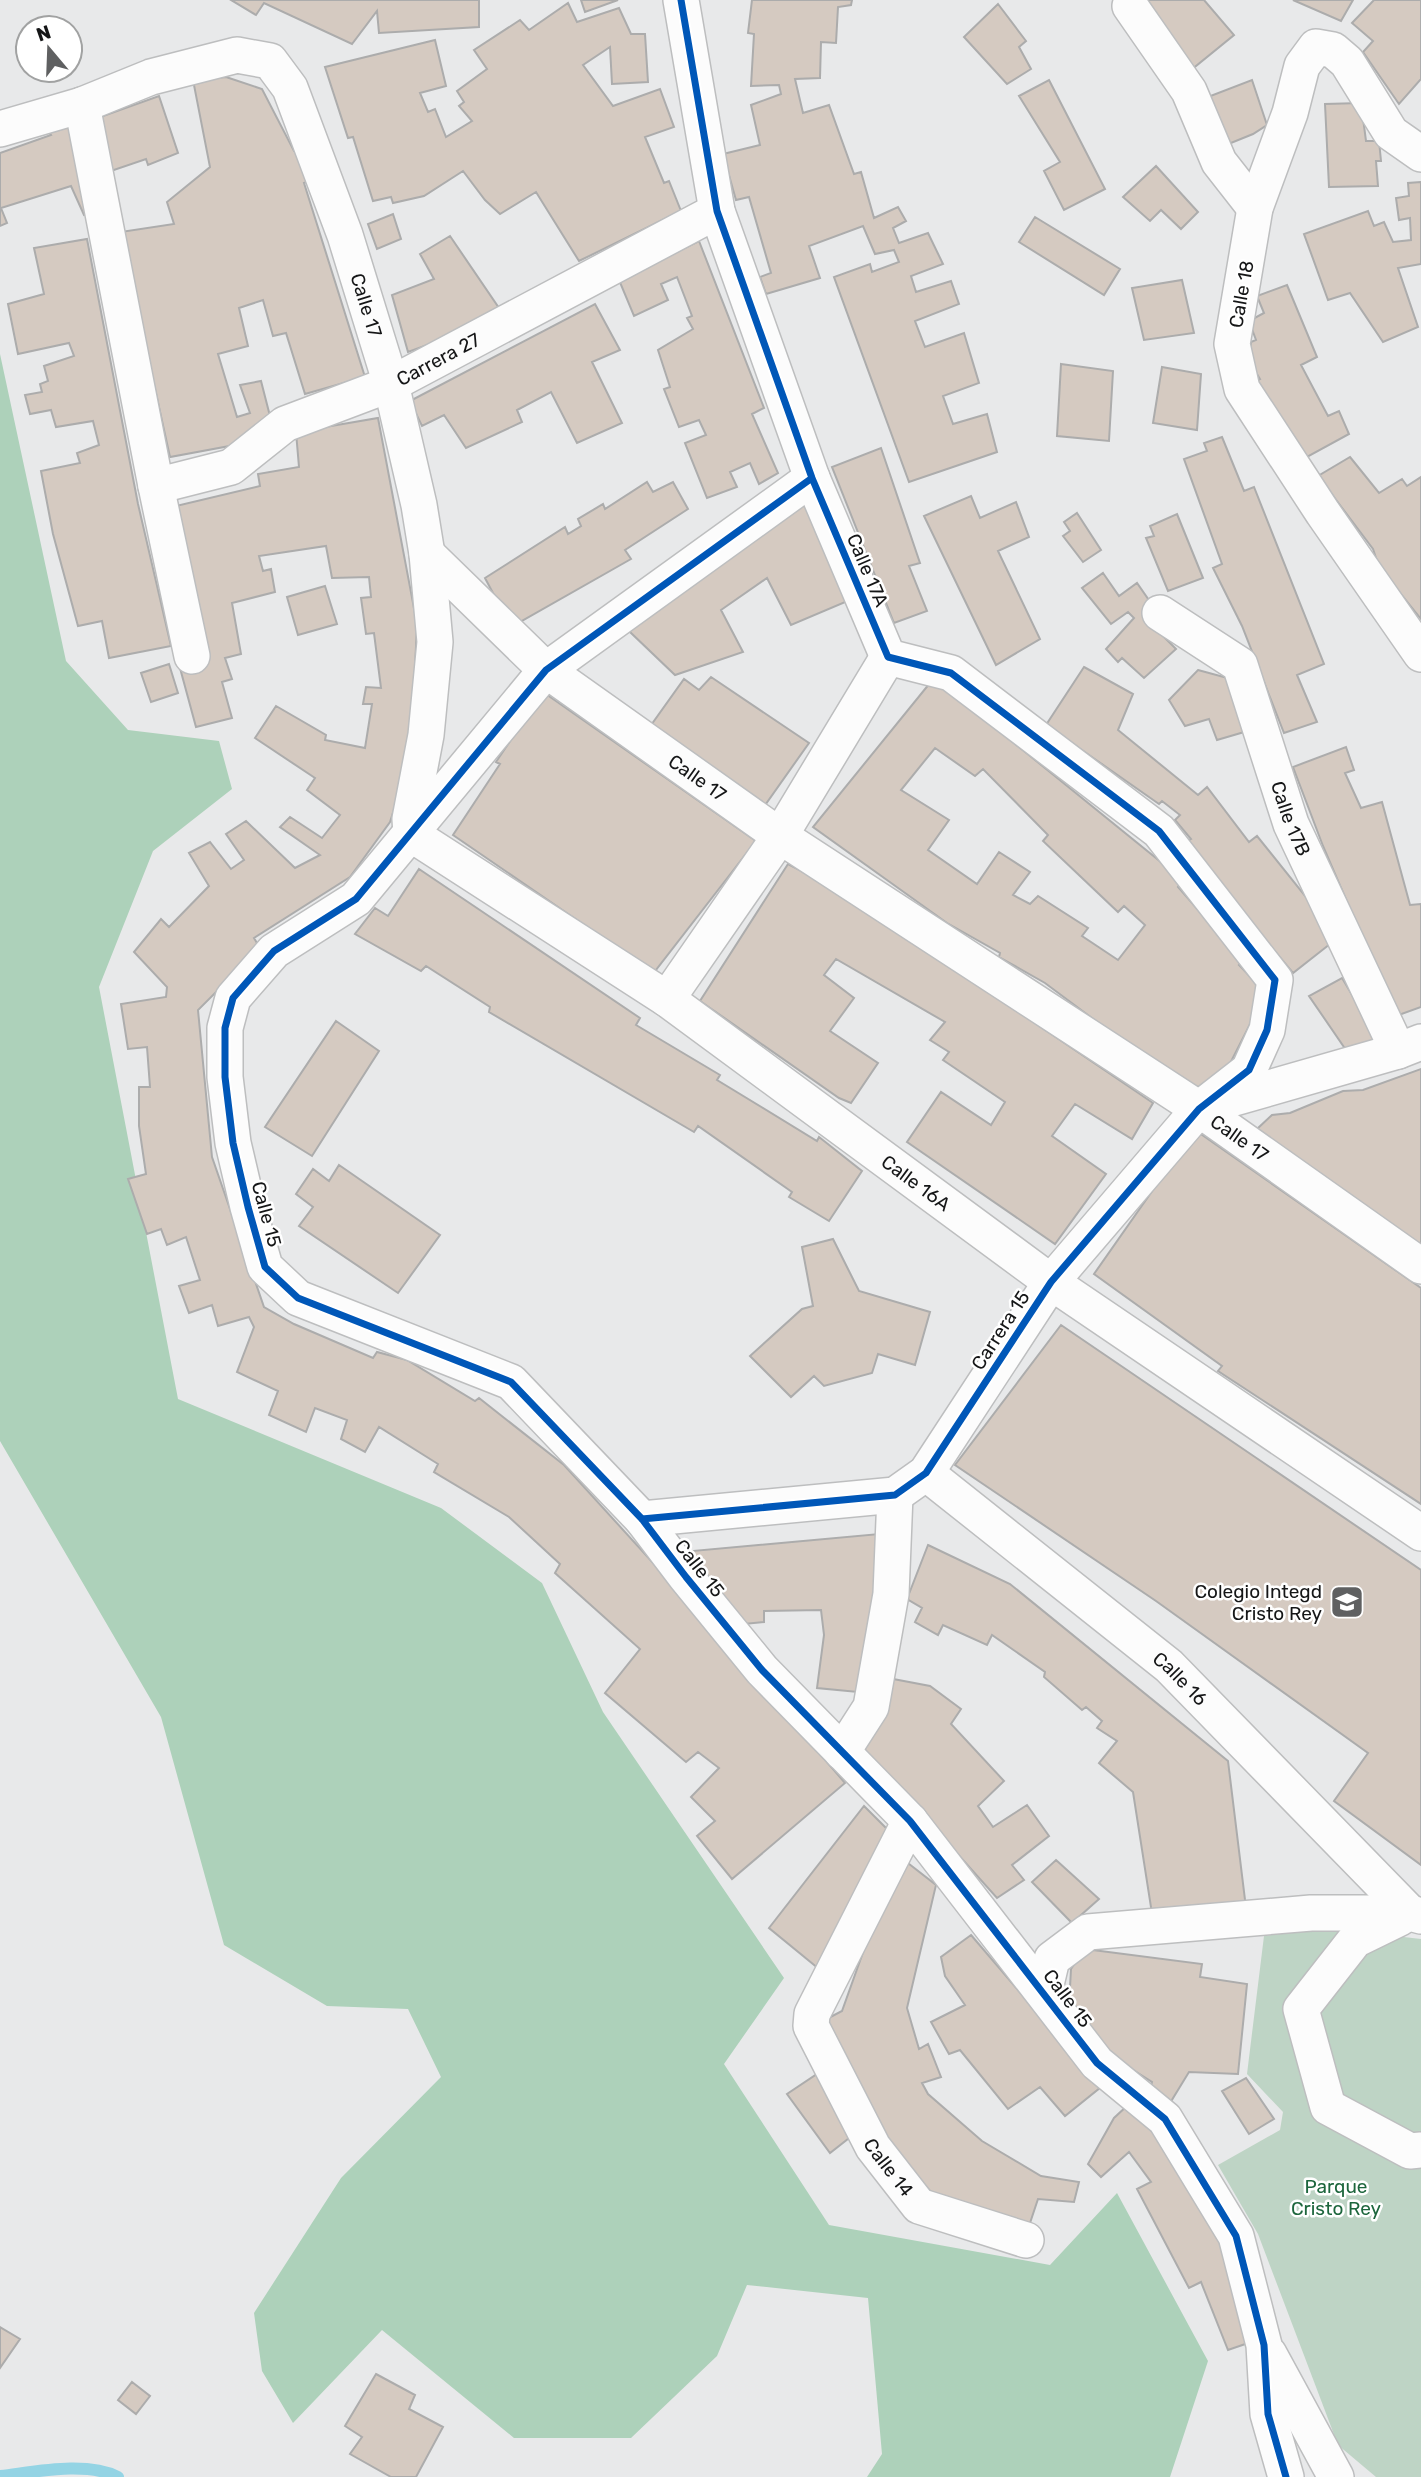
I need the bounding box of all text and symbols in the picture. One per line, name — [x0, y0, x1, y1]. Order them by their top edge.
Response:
north arrow — [14, 14, 84, 84]
text: N — [33, 20, 54, 46]
street label: Calle 18 — [1224, 259, 1259, 330]
street label: Calle 17 — [345, 270, 387, 340]
street label: Carrera 27 — [393, 328, 484, 391]
street label: Calle 17A — [842, 530, 893, 611]
street label: Calle 17 — [664, 750, 731, 806]
street label: Calle 17B — [1266, 778, 1315, 860]
street label: Calle 17 — [1206, 1110, 1273, 1167]
street label: Calle 16A — [877, 1150, 955, 1216]
street label: Calle 15 — [247, 1179, 286, 1250]
street label: Carrera 15 — [966, 1286, 1034, 1374]
street label: Calle 15 — [670, 1535, 729, 1602]
place label: Colegio Integd Cristo Rey — [1194, 1580, 1322, 1625]
school or university icon: Colegio Integd Cristo Rey — [1328, 1583, 1366, 1621]
street label: Calle 16 — [1148, 1647, 1212, 1710]
street label: Calle 15 — [1038, 1965, 1097, 2032]
street label: Calle 14 — [859, 2135, 918, 2201]
park label: Parque Cristo Rey — [1291, 2175, 1381, 2220]

